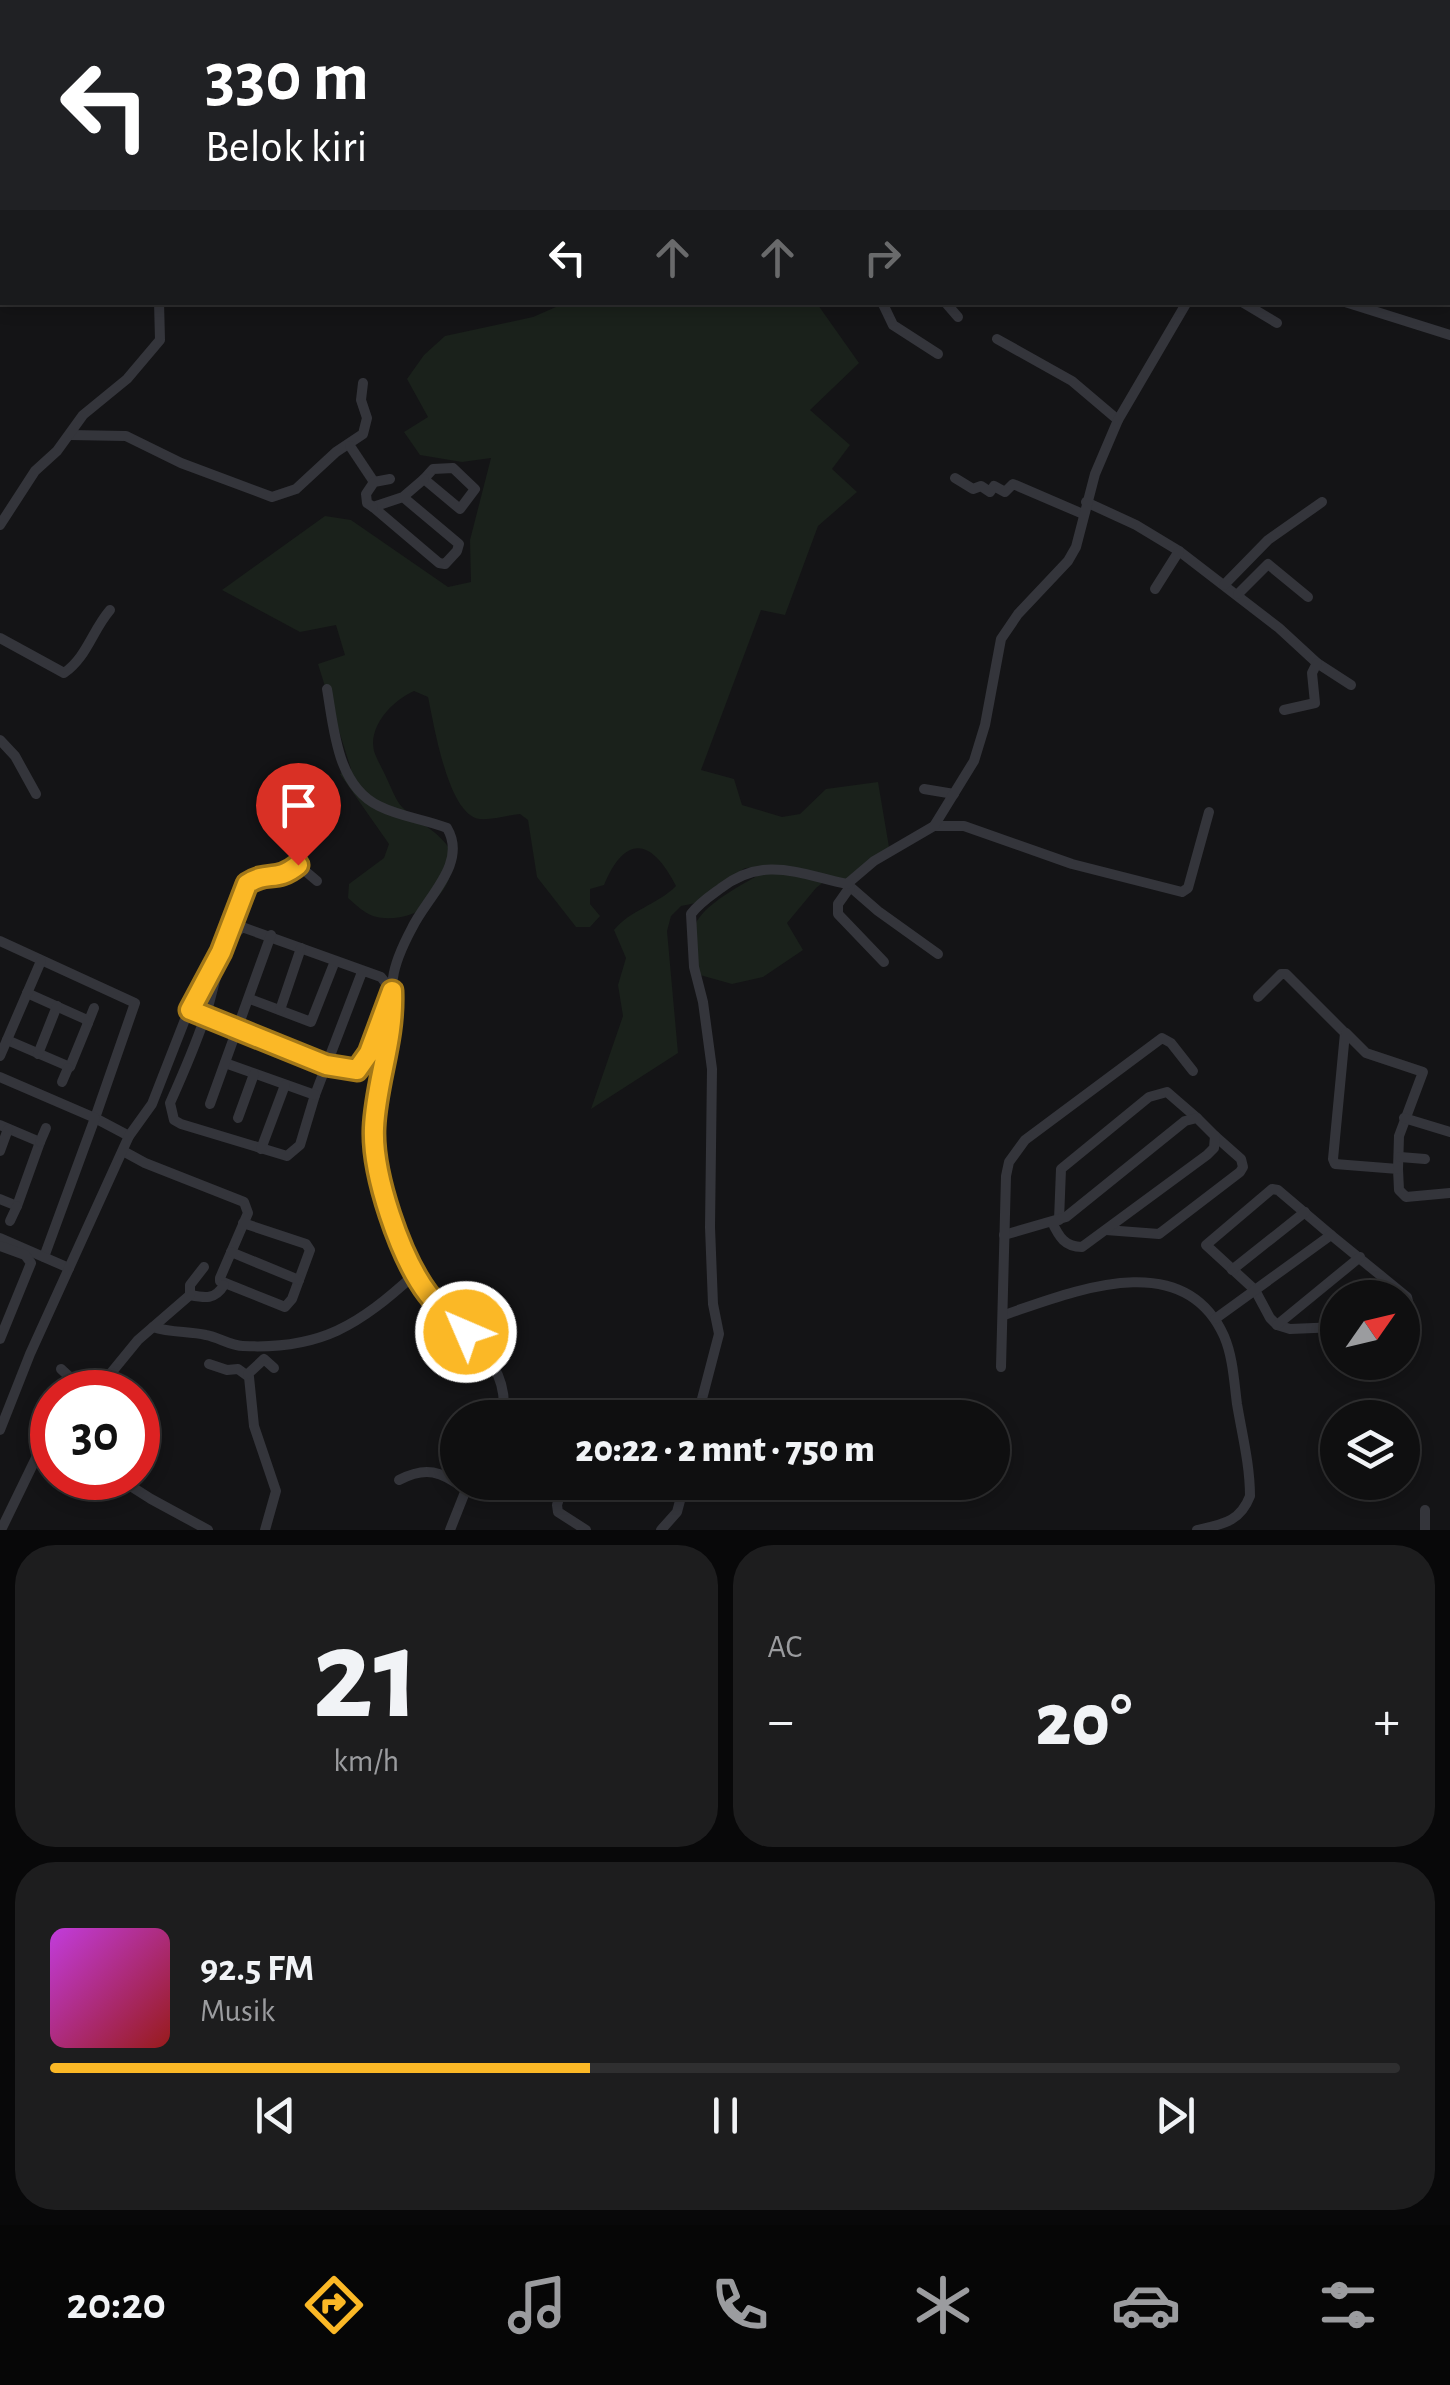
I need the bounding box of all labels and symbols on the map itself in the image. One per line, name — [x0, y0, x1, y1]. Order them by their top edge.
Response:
pin — [256, 763, 341, 866]
position arrow — [414, 1280, 518, 1384]
north arrow — [1320, 1280, 1420, 1380]
speed limit sign: 30 — [30, 1370, 160, 1500]

